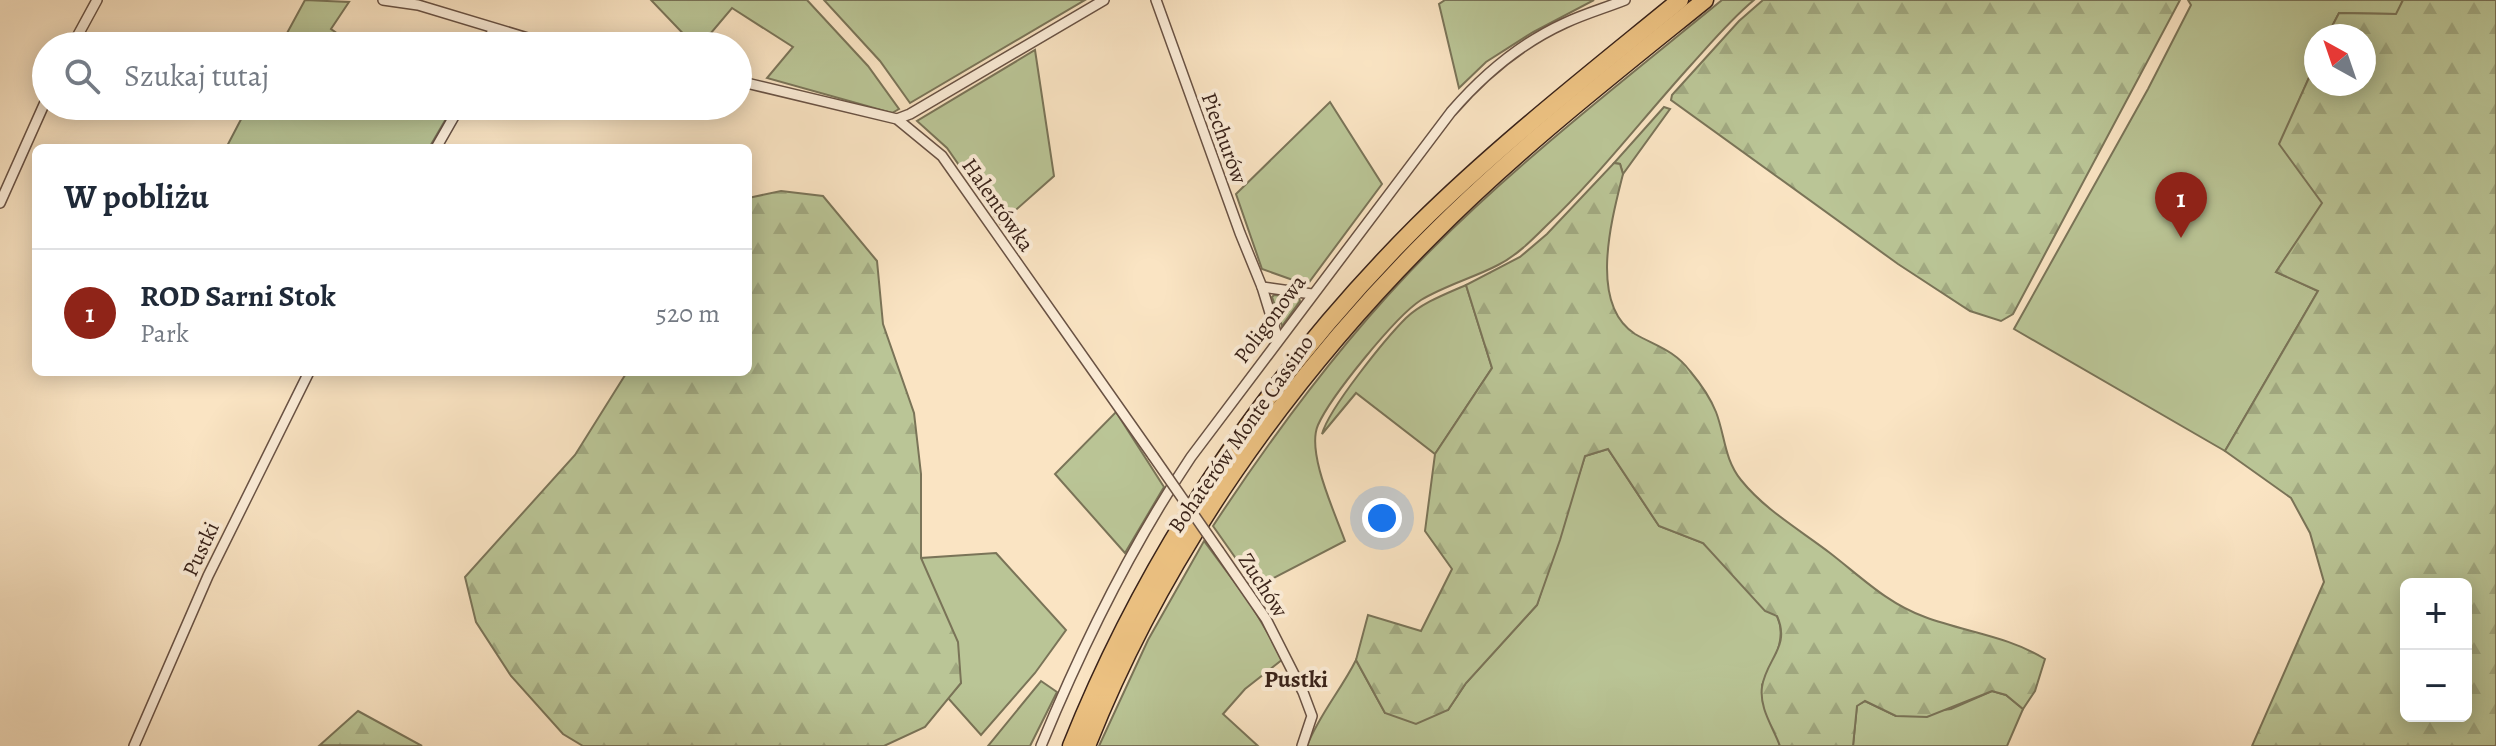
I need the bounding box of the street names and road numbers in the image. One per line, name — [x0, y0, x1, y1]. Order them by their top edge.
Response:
street label: Piechurów — [1194, 88, 1255, 188]
street label: Halentówka — [955, 152, 1042, 258]
street label: Poligonowa — [1227, 268, 1314, 369]
street label: Bohaterów Monte Cassino — [1161, 329, 1321, 539]
street label: Pustki — [175, 517, 227, 581]
street label: Zuchów — [1231, 547, 1295, 624]

